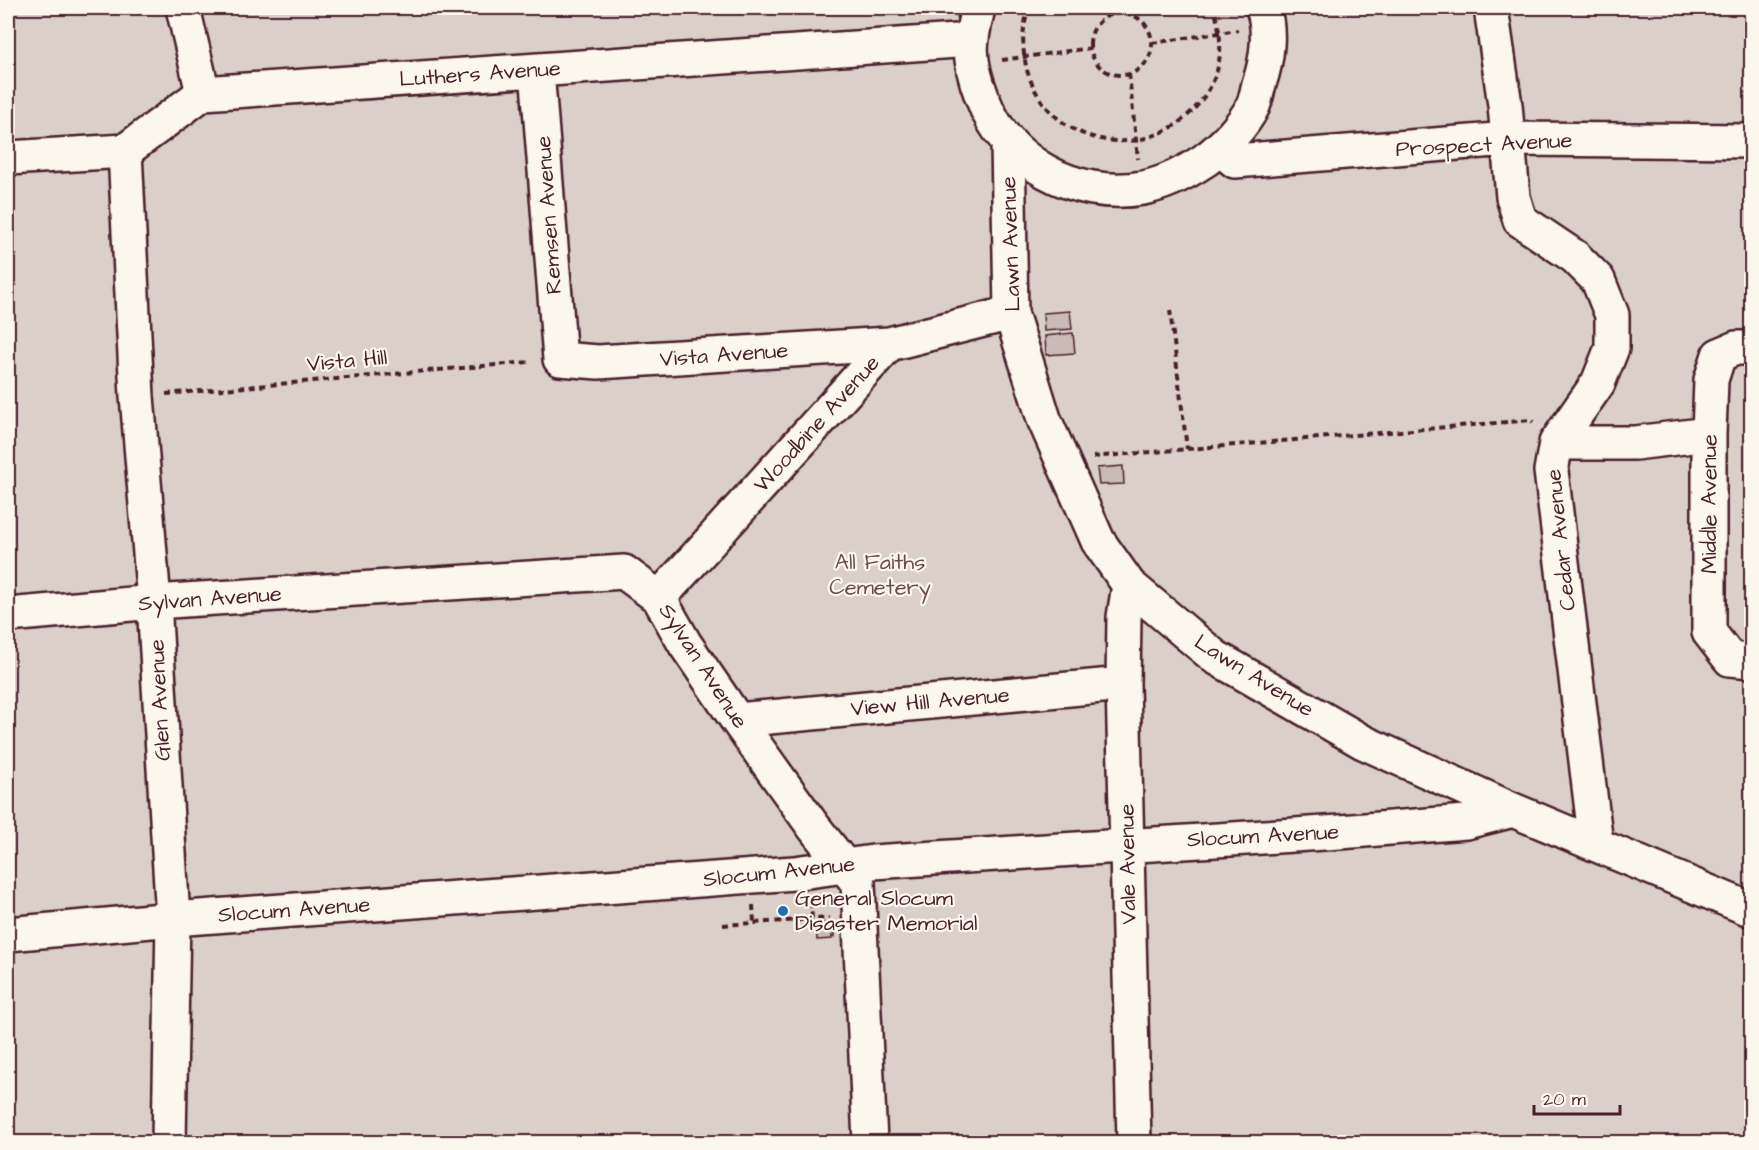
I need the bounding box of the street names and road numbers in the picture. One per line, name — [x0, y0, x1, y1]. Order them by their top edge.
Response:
street label: Luthers Avenue — [398, 53, 562, 95]
street label: Prospect Avenue — [1395, 125, 1573, 165]
street label: Remsen Avenue — [528, 135, 570, 295]
street label: Lawn Avenue — [993, 176, 1029, 312]
street label: Vista Avenue — [659, 335, 789, 375]
street label: Vista Hill — [305, 342, 389, 380]
street label: Woodbine Avenue — [747, 348, 887, 500]
street label: Middle Avenue — [1694, 434, 1725, 574]
street label: Cedar Avenue — [1538, 467, 1584, 612]
street label: Sylvan Avenue — [137, 579, 283, 620]
street label: Sylvan Avenue — [650, 597, 755, 735]
street label: Lawn Avenue — [1188, 627, 1320, 725]
street label: Glen Avenue — [141, 638, 179, 762]
street label: View Hill Avenue — [849, 680, 1011, 724]
street label: Vale Avenue — [1111, 803, 1145, 925]
street label: Slocum Avenue — [1186, 817, 1340, 855]
street label: Slocum Avenue — [702, 849, 857, 895]
street label: Slocum Avenue — [217, 889, 371, 931]

